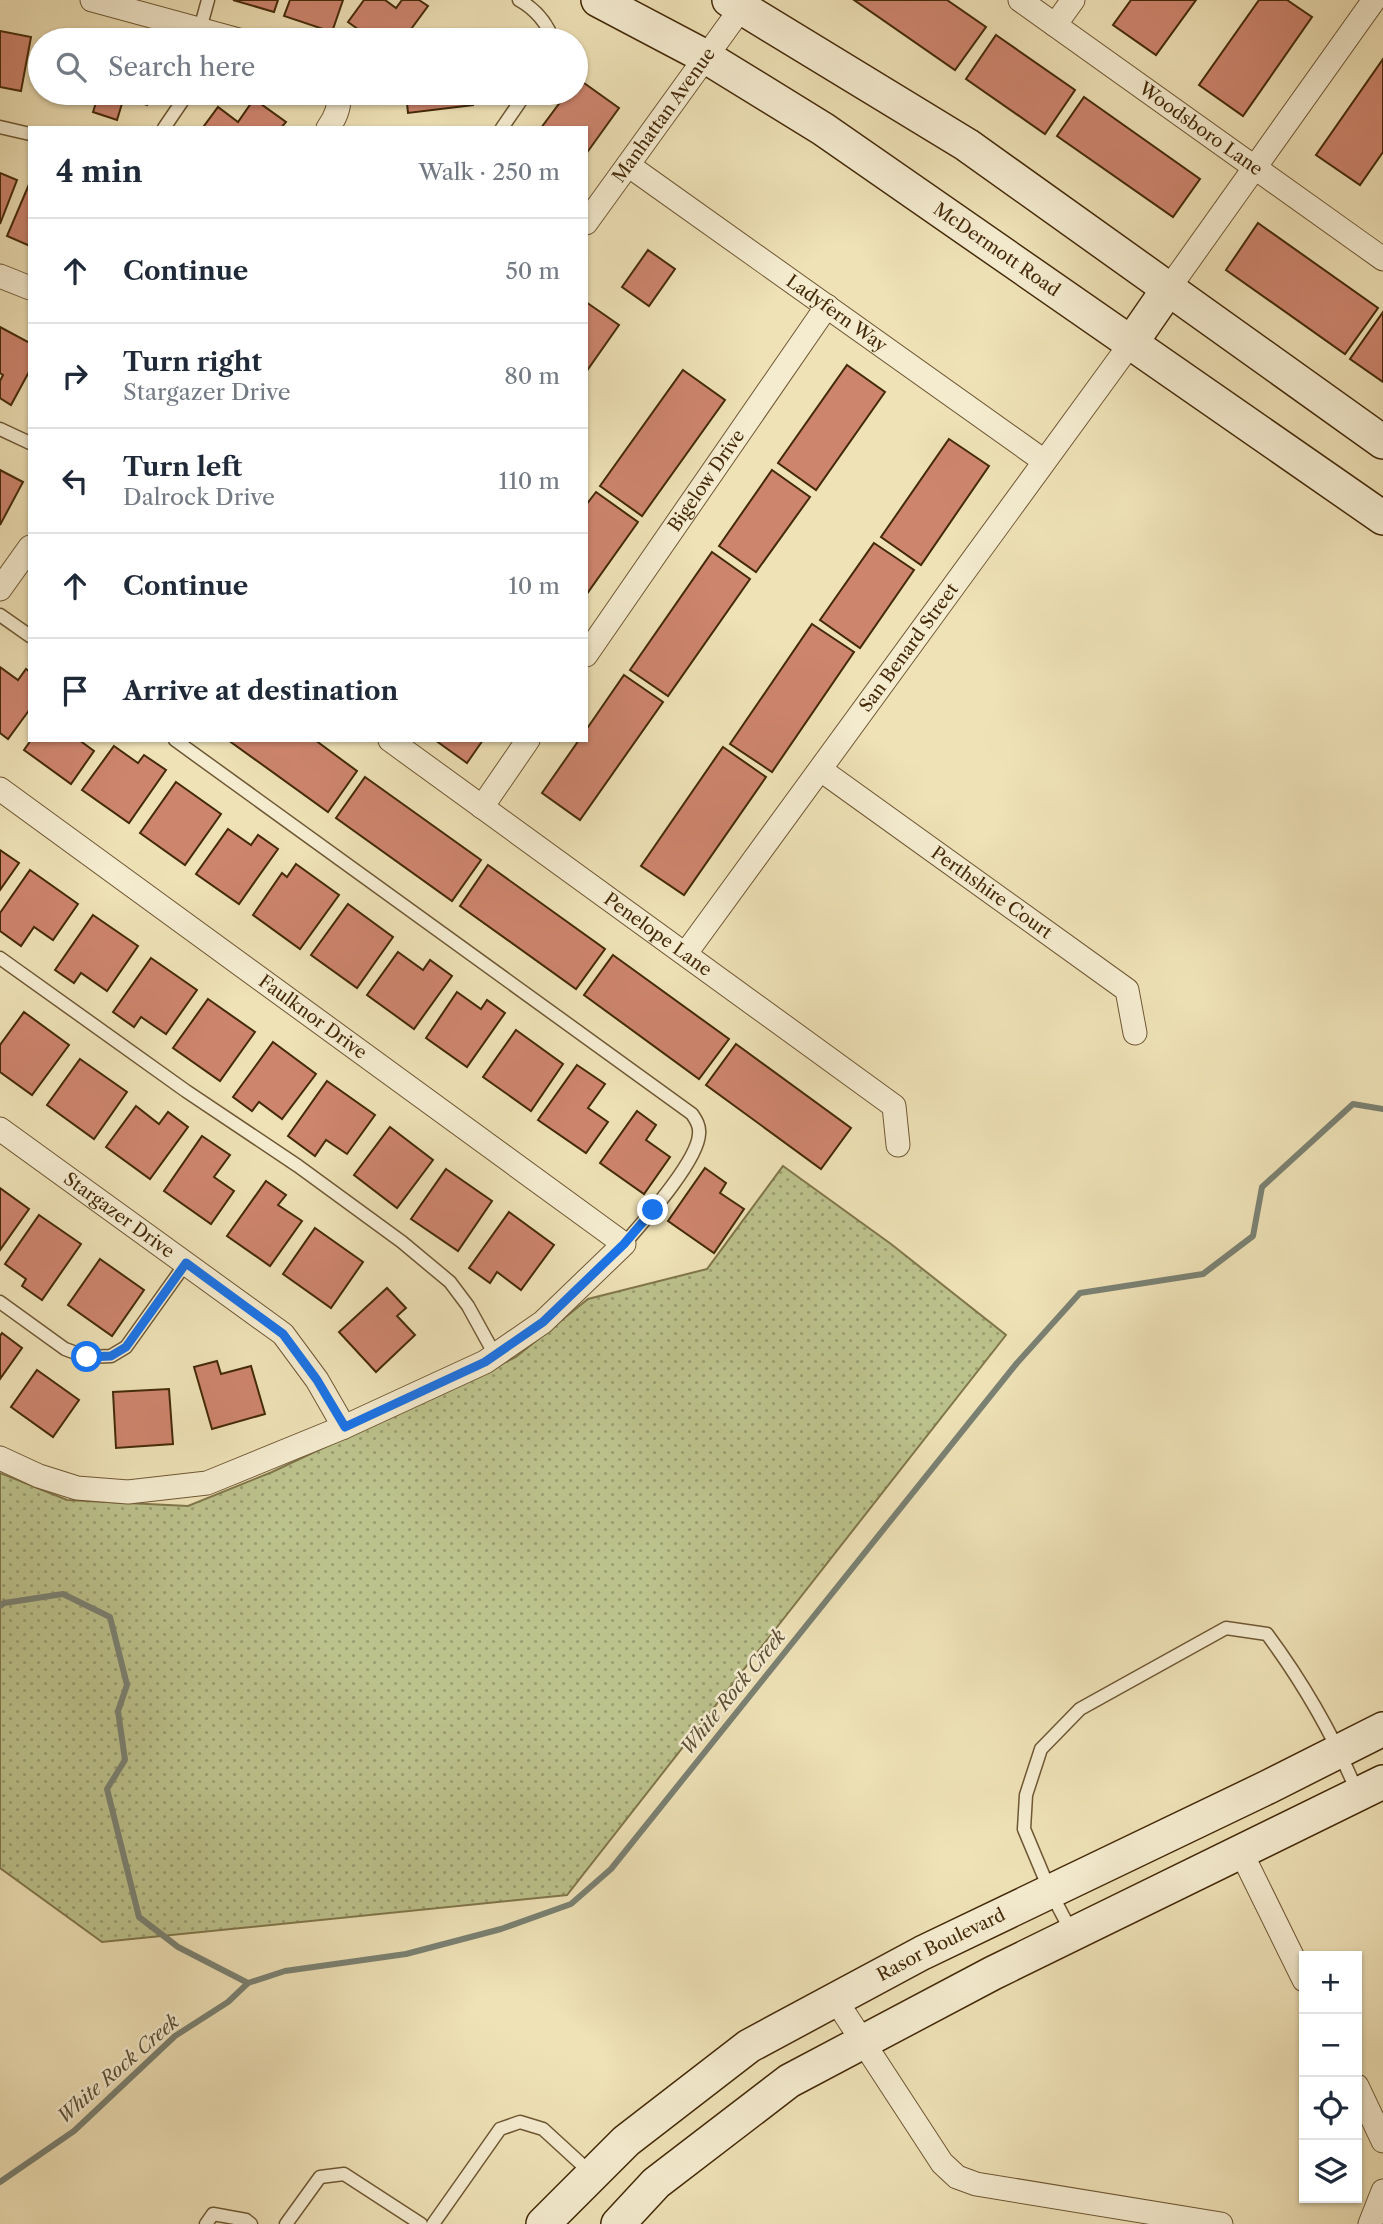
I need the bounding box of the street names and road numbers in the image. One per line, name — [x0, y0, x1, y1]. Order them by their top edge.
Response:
street label: Manhattan Avenue — [608, 43, 720, 187]
street label: Woodsboro Lane — [1134, 77, 1267, 181]
street label: McDermott Road — [929, 198, 1064, 301]
street label: Ladyfern Way — [782, 270, 892, 357]
street label: Bigelow Drive — [664, 425, 749, 536]
street label: San Benard Street — [855, 578, 963, 716]
street label: Perthshire Court — [927, 842, 1057, 944]
street label: Penelope Lane — [600, 888, 716, 981]
street label: Faulknor Drive — [254, 970, 371, 1064]
street label: Stargazer Drive — [59, 1168, 179, 1263]
street label: Rasor Boulevard — [873, 1904, 1009, 1986]

